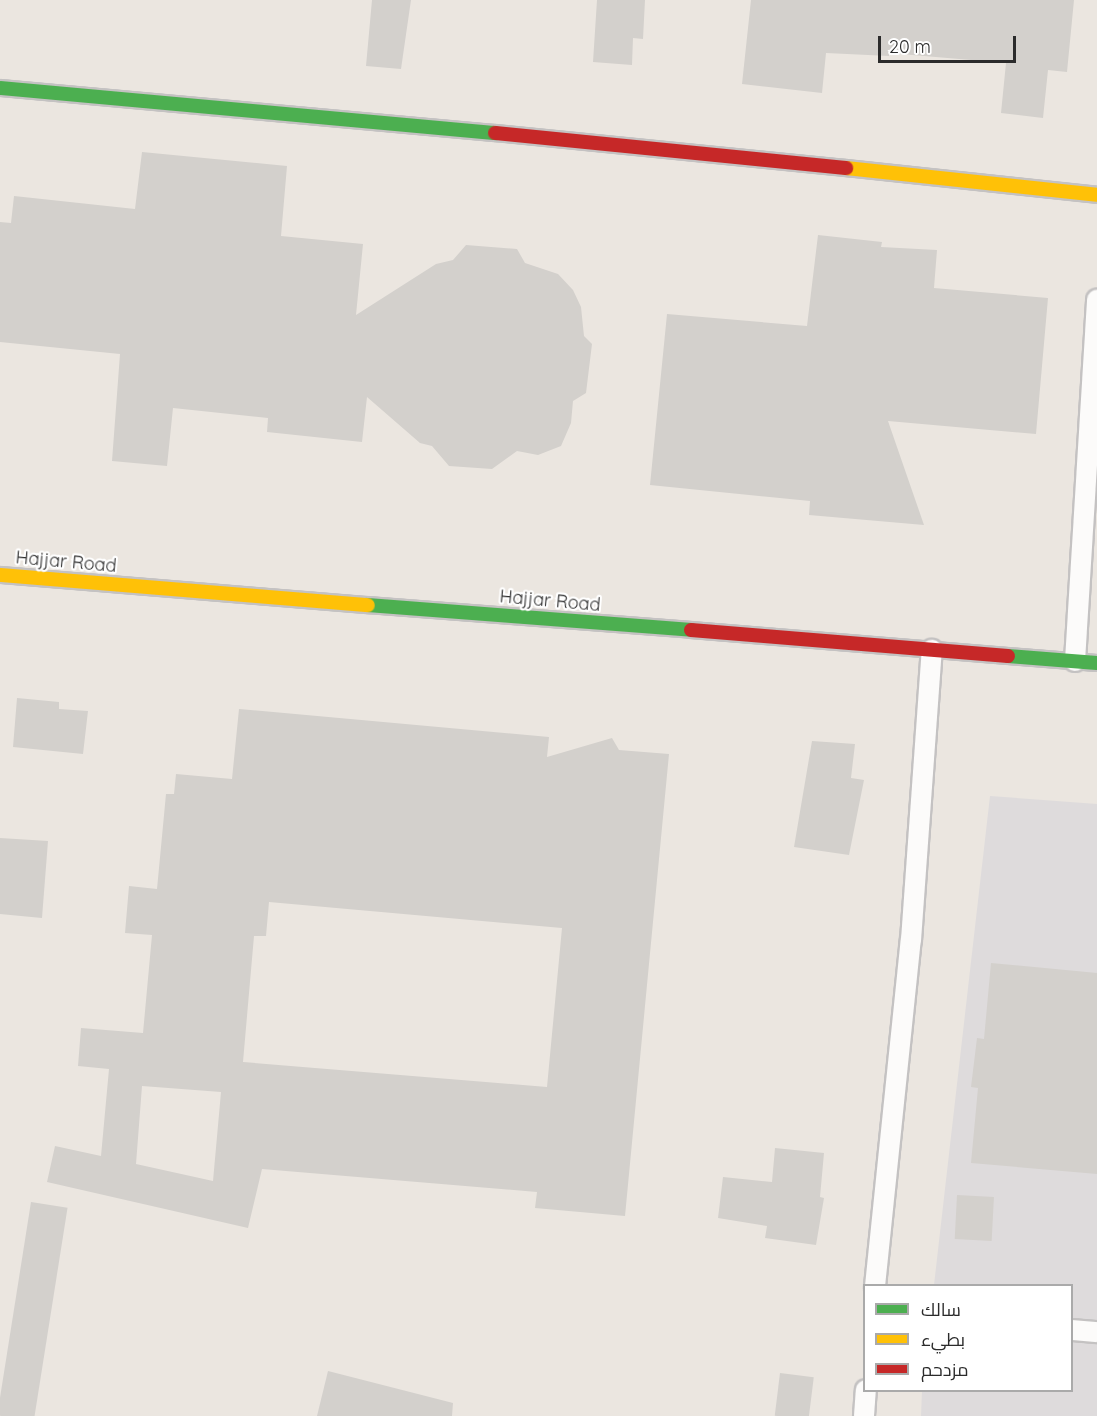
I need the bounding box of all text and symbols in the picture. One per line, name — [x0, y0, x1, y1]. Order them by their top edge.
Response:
scale bar — [881, 24, 1019, 62]
text: 20 m — [889, 35, 931, 58]
street label: Hajjar Road — [15, 547, 117, 577]
street label: Hajjar Road — [499, 586, 601, 616]
legend — [863, 1284, 1073, 1392]
text: سالك — [921, 1298, 961, 1321]
text: بطيء — [921, 1328, 965, 1351]
text: مزدحم — [921, 1358, 969, 1381]

